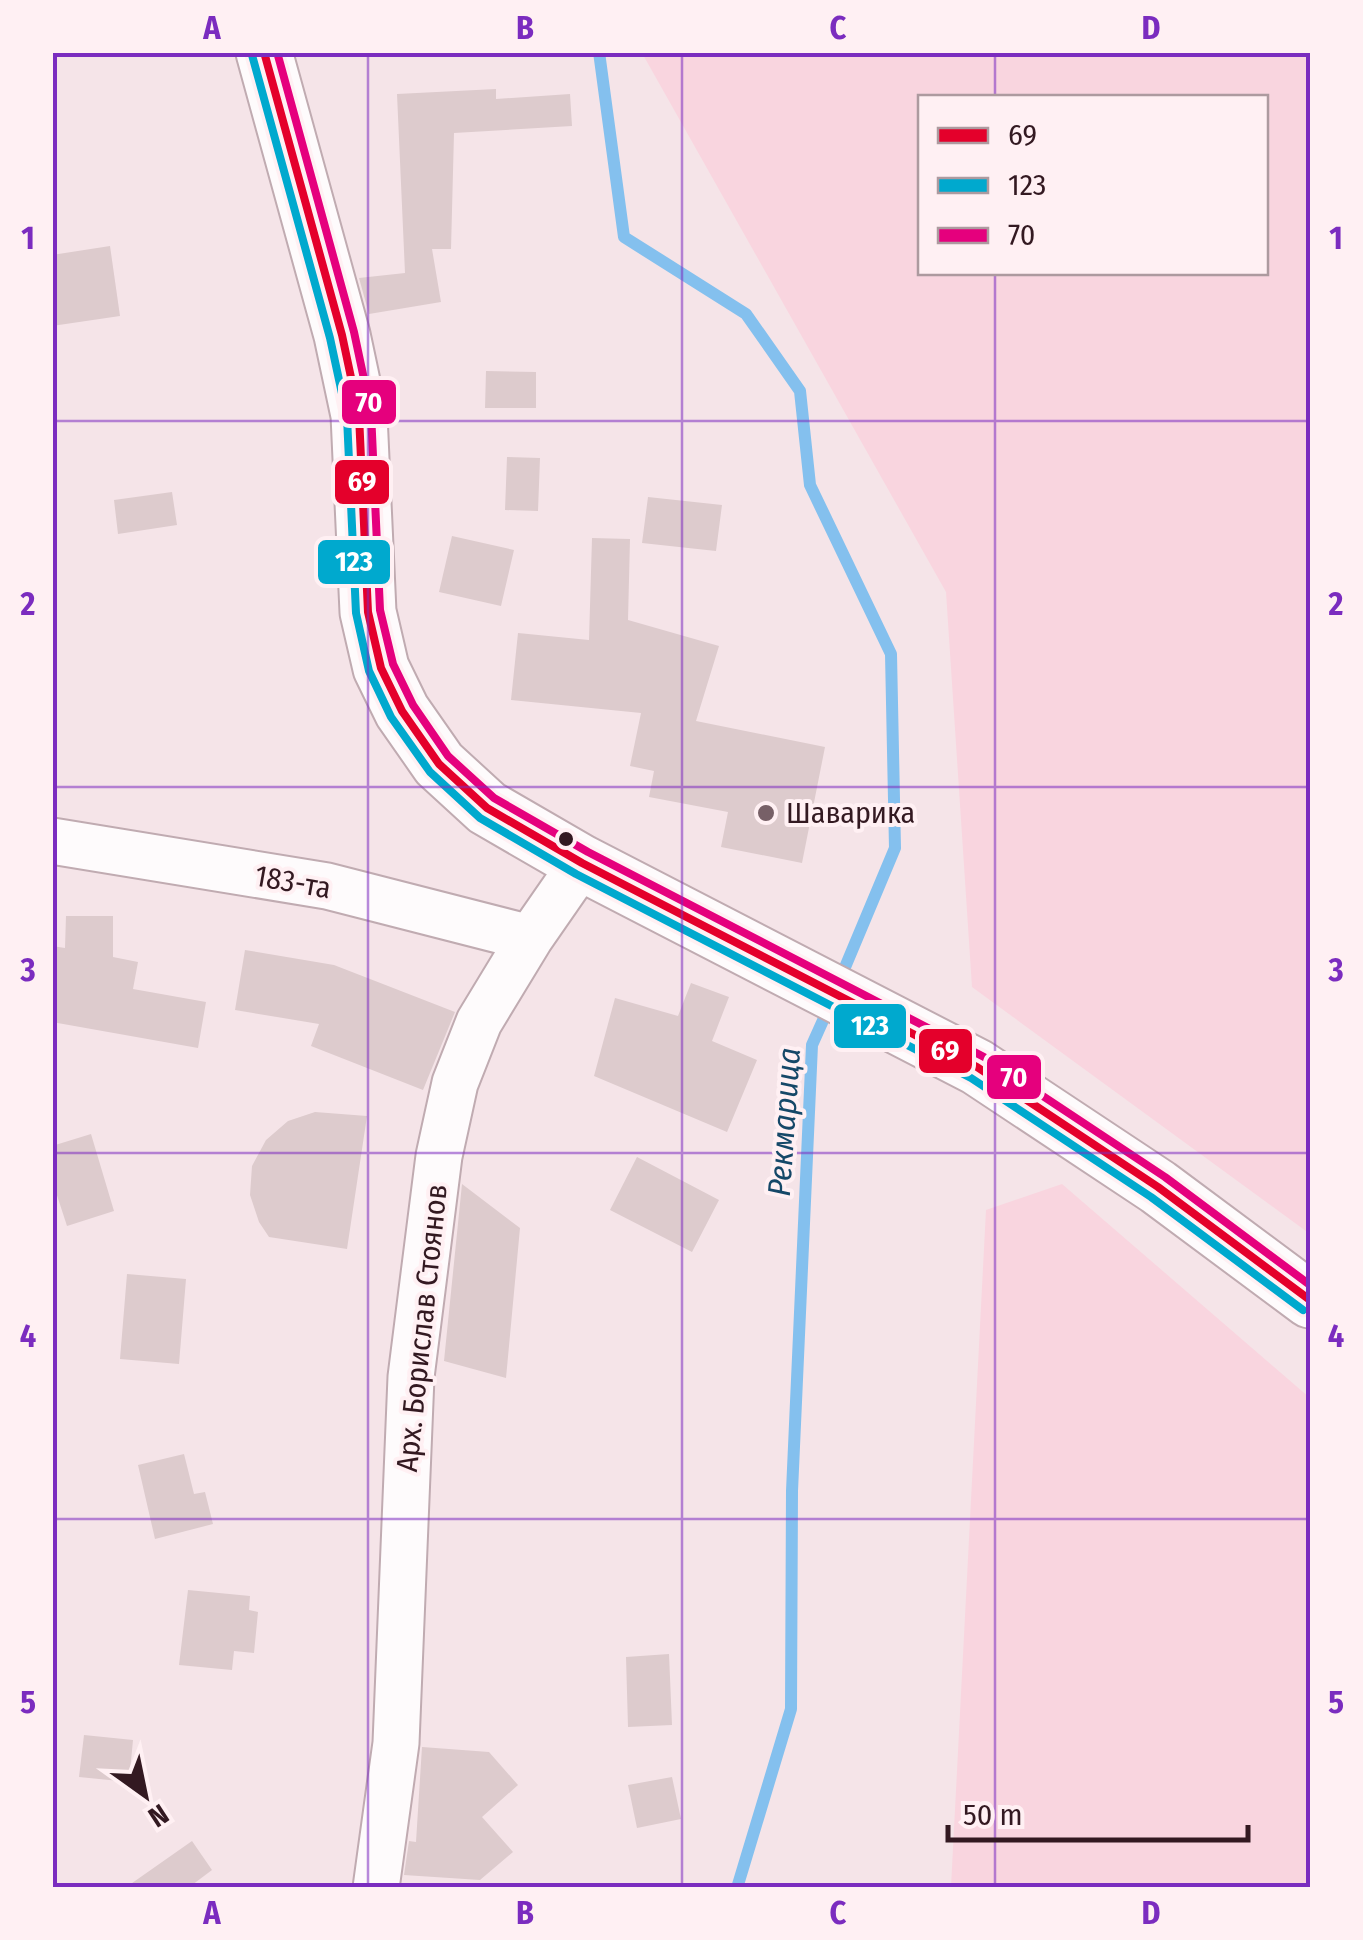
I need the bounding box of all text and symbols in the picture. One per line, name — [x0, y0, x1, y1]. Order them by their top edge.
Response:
text: A — [202, 9, 221, 47]
text: B — [516, 9, 534, 47]
text: C — [830, 9, 847, 47]
text: D — [1141, 9, 1161, 47]
legend — [918, 95, 1268, 275]
text: 69 — [1008, 117, 1037, 153]
text: 123 — [1008, 167, 1046, 203]
text: 70 — [1008, 217, 1035, 253]
text: 1 — [21, 219, 35, 257]
text: 1 — [1329, 219, 1343, 257]
line badge: 70 — [340, 378, 398, 426]
text: 70 — [356, 386, 382, 419]
line badge: 69 — [333, 458, 391, 506]
text: 69 — [348, 465, 376, 498]
line badge: 123 — [316, 538, 392, 586]
text: 123 — [335, 545, 373, 578]
text: 2 — [20, 585, 36, 623]
text: 2 — [1328, 585, 1344, 623]
place label: Шаварика — [786, 795, 915, 831]
marker: Шаварика — [755, 802, 777, 824]
unlabelled marker — [556, 829, 576, 849]
street label: 183-та — [252, 858, 334, 906]
text: 3 — [19, 951, 36, 989]
text: 3 — [1327, 951, 1344, 989]
line badge: 123 — [832, 1002, 908, 1050]
text: 123 — [851, 1009, 889, 1042]
line badge: 69 — [917, 1027, 974, 1075]
text: 69 — [931, 1034, 959, 1067]
water label: Рекмарица — [760, 1046, 808, 1198]
line badge: 70 — [985, 1053, 1043, 1101]
text: 70 — [1001, 1061, 1027, 1094]
street label: Арх. Борислав Стоянов — [389, 1182, 455, 1474]
text: 4 — [20, 1317, 36, 1355]
text: 4 — [1328, 1317, 1344, 1355]
text: 5 — [20, 1683, 36, 1721]
text: 5 — [1328, 1683, 1344, 1721]
north arrow — [95, 1745, 195, 1845]
scale bar — [948, 1780, 1248, 1842]
text: N — [142, 1797, 174, 1834]
text: 50 m — [963, 1797, 1023, 1833]
text: A — [202, 1894, 221, 1932]
text: B — [516, 1894, 534, 1932]
text: C — [830, 1894, 847, 1932]
text: D — [1141, 1894, 1161, 1932]

